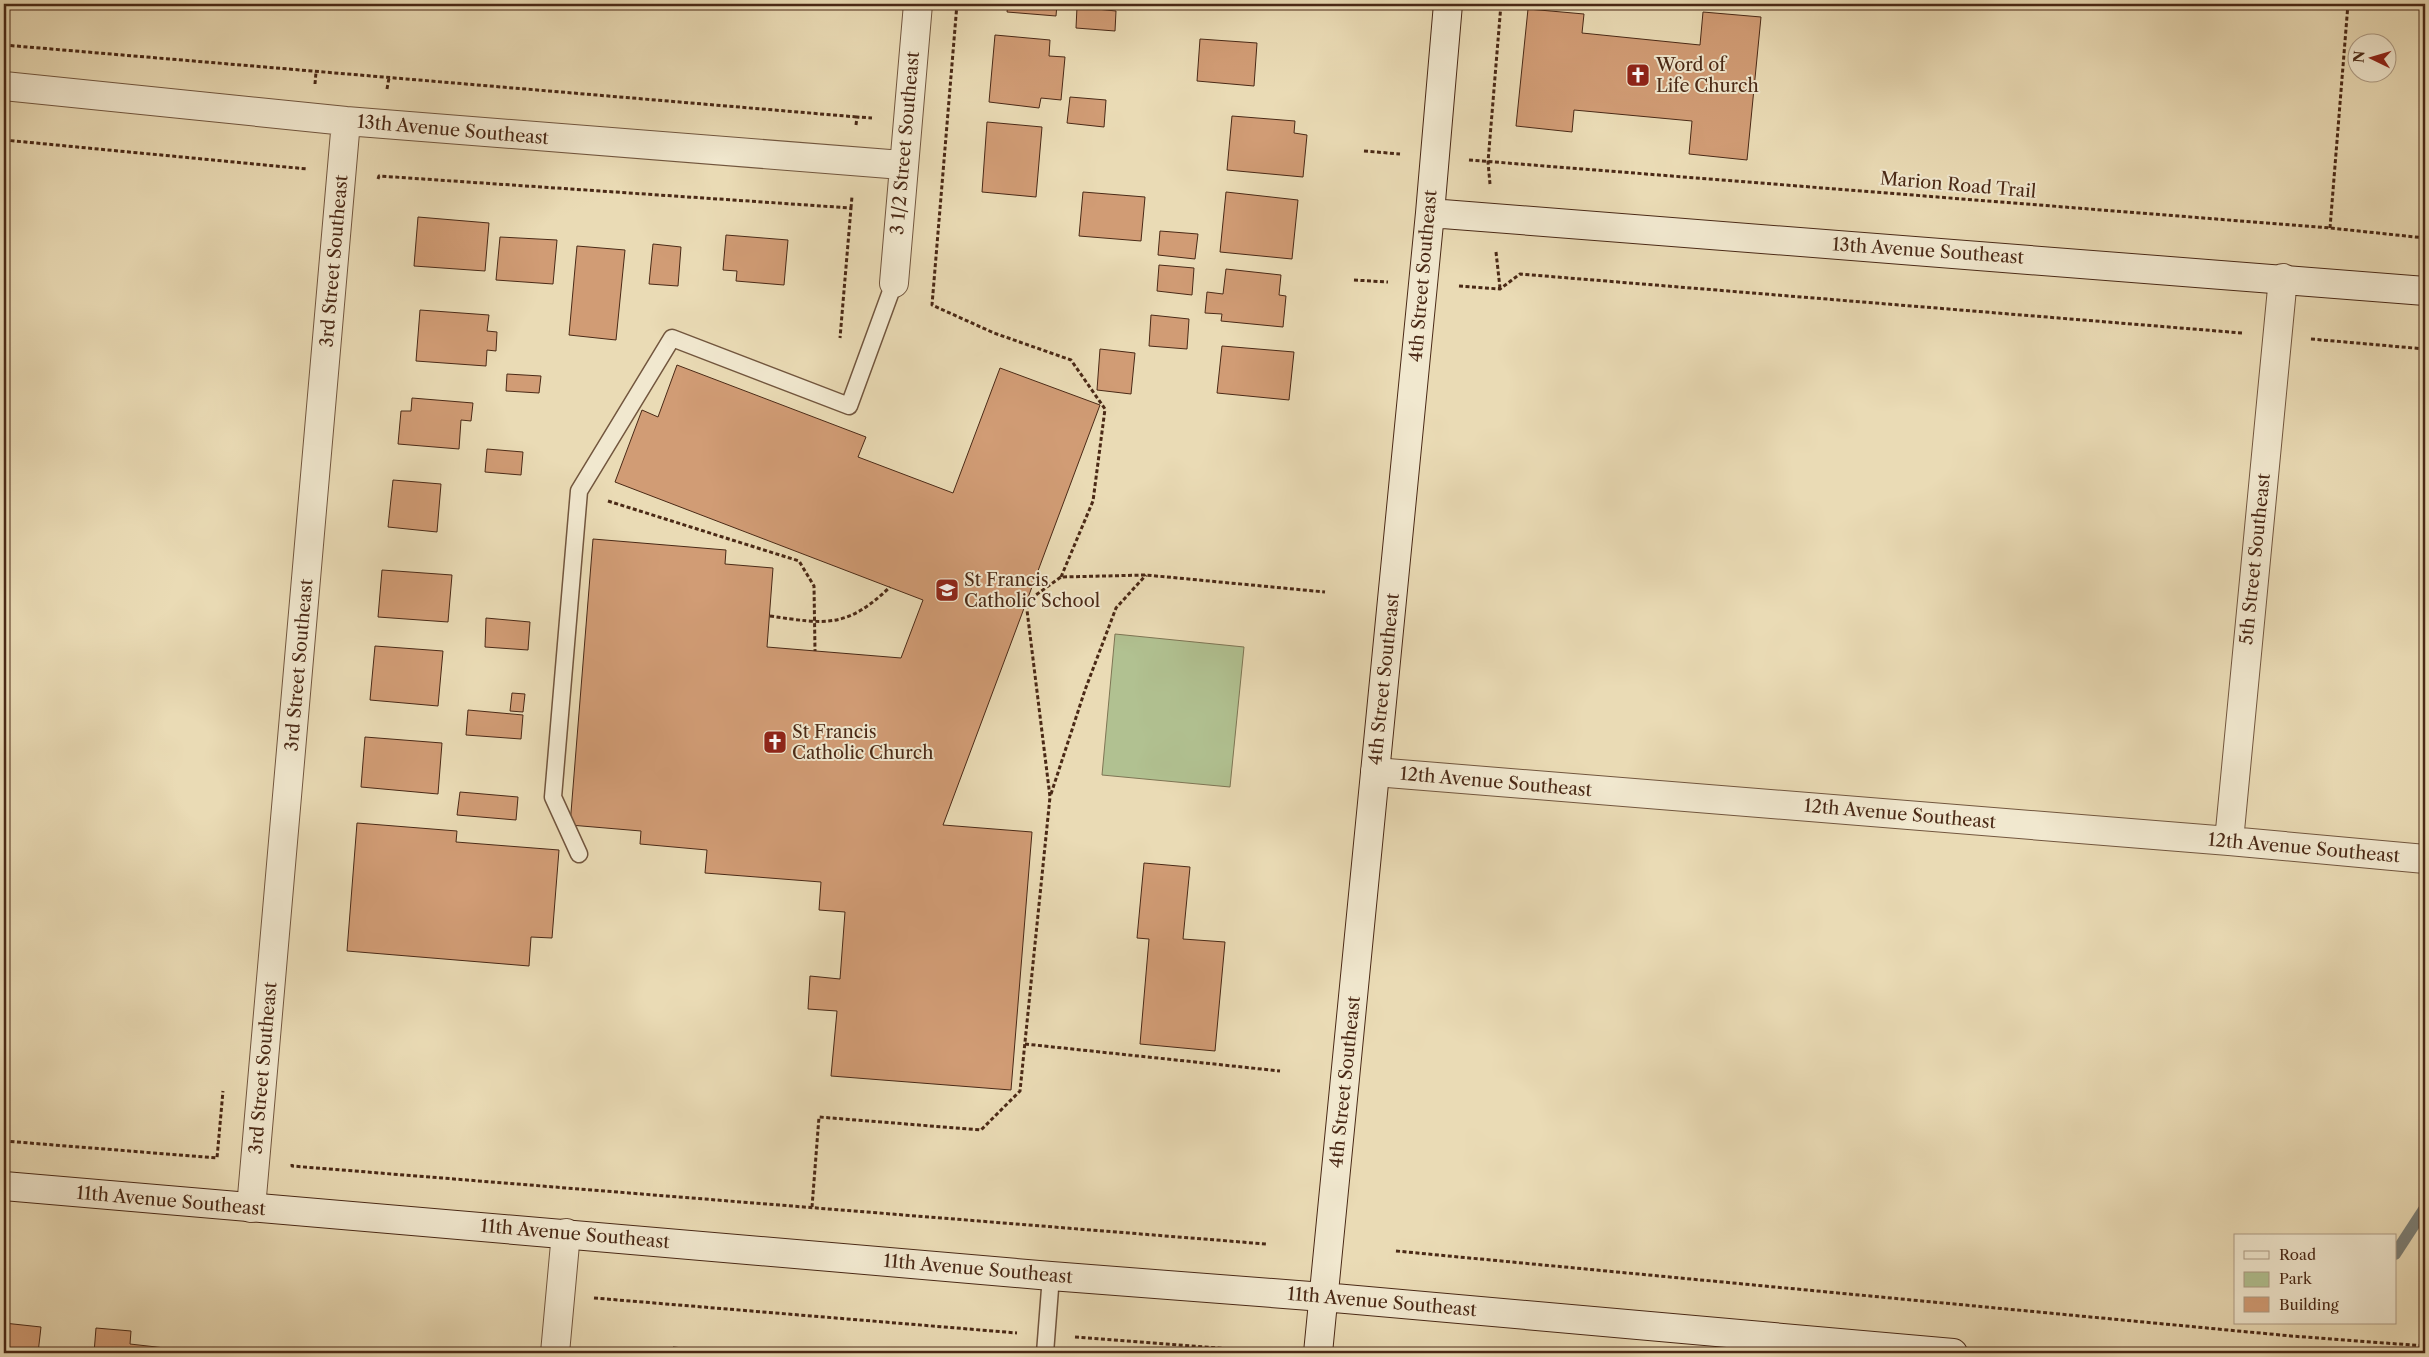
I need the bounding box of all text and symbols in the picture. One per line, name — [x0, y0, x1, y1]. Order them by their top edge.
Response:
north arrow — [2346, 32, 2396, 82]
street label: 3 1/2 Street Southeast — [886, 50, 924, 236]
text: N — [2350, 50, 2369, 64]
place label: Word of Life Church — [1655, 54, 1759, 97]
church icon: Word of Life Church — [1625, 62, 1651, 88]
street label: 13th Avenue Southeast — [356, 111, 550, 149]
street label: Marion Road Trail — [1879, 167, 2037, 203]
street label: 3rd Street Southeast — [316, 173, 353, 348]
street label: 4th Street Southeast — [1405, 188, 1442, 363]
street label: 13th Avenue Southeast — [1831, 233, 2025, 269]
street label: 5th Street Southeast — [2235, 472, 2275, 646]
place label: St Francis Catholic School — [964, 569, 1100, 612]
street label: 3rd Street Southeast — [281, 577, 318, 752]
school or university icon: St Francis Catholic School — [934, 577, 960, 603]
street label: 4th Street Southeast — [1364, 591, 1404, 766]
place label: St Francis Catholic Church — [792, 721, 933, 764]
church icon: St Francis Catholic Church — [762, 729, 788, 755]
street label: 12th Avenue Southeast — [1399, 763, 1594, 801]
street label: 12th Avenue Southeast — [1803, 795, 1998, 833]
street label: 12th Avenue Southeast — [2207, 829, 2402, 867]
street label: 3rd Street Southeast — [245, 980, 282, 1155]
street label: 4th Street Southeast — [1325, 994, 1365, 1169]
street label: 11th Avenue Southeast — [75, 1182, 267, 1220]
street label: 11th Avenue Southeast — [479, 1215, 671, 1253]
legend — [2234, 1234, 2396, 1324]
text: Road — [2279, 1245, 2316, 1264]
street label: 11th Avenue Southeast — [882, 1250, 1074, 1288]
text: Park — [2279, 1269, 2313, 1288]
street label: 11th Avenue Southeast — [1286, 1283, 1478, 1321]
text: Building — [2279, 1295, 2339, 1314]

